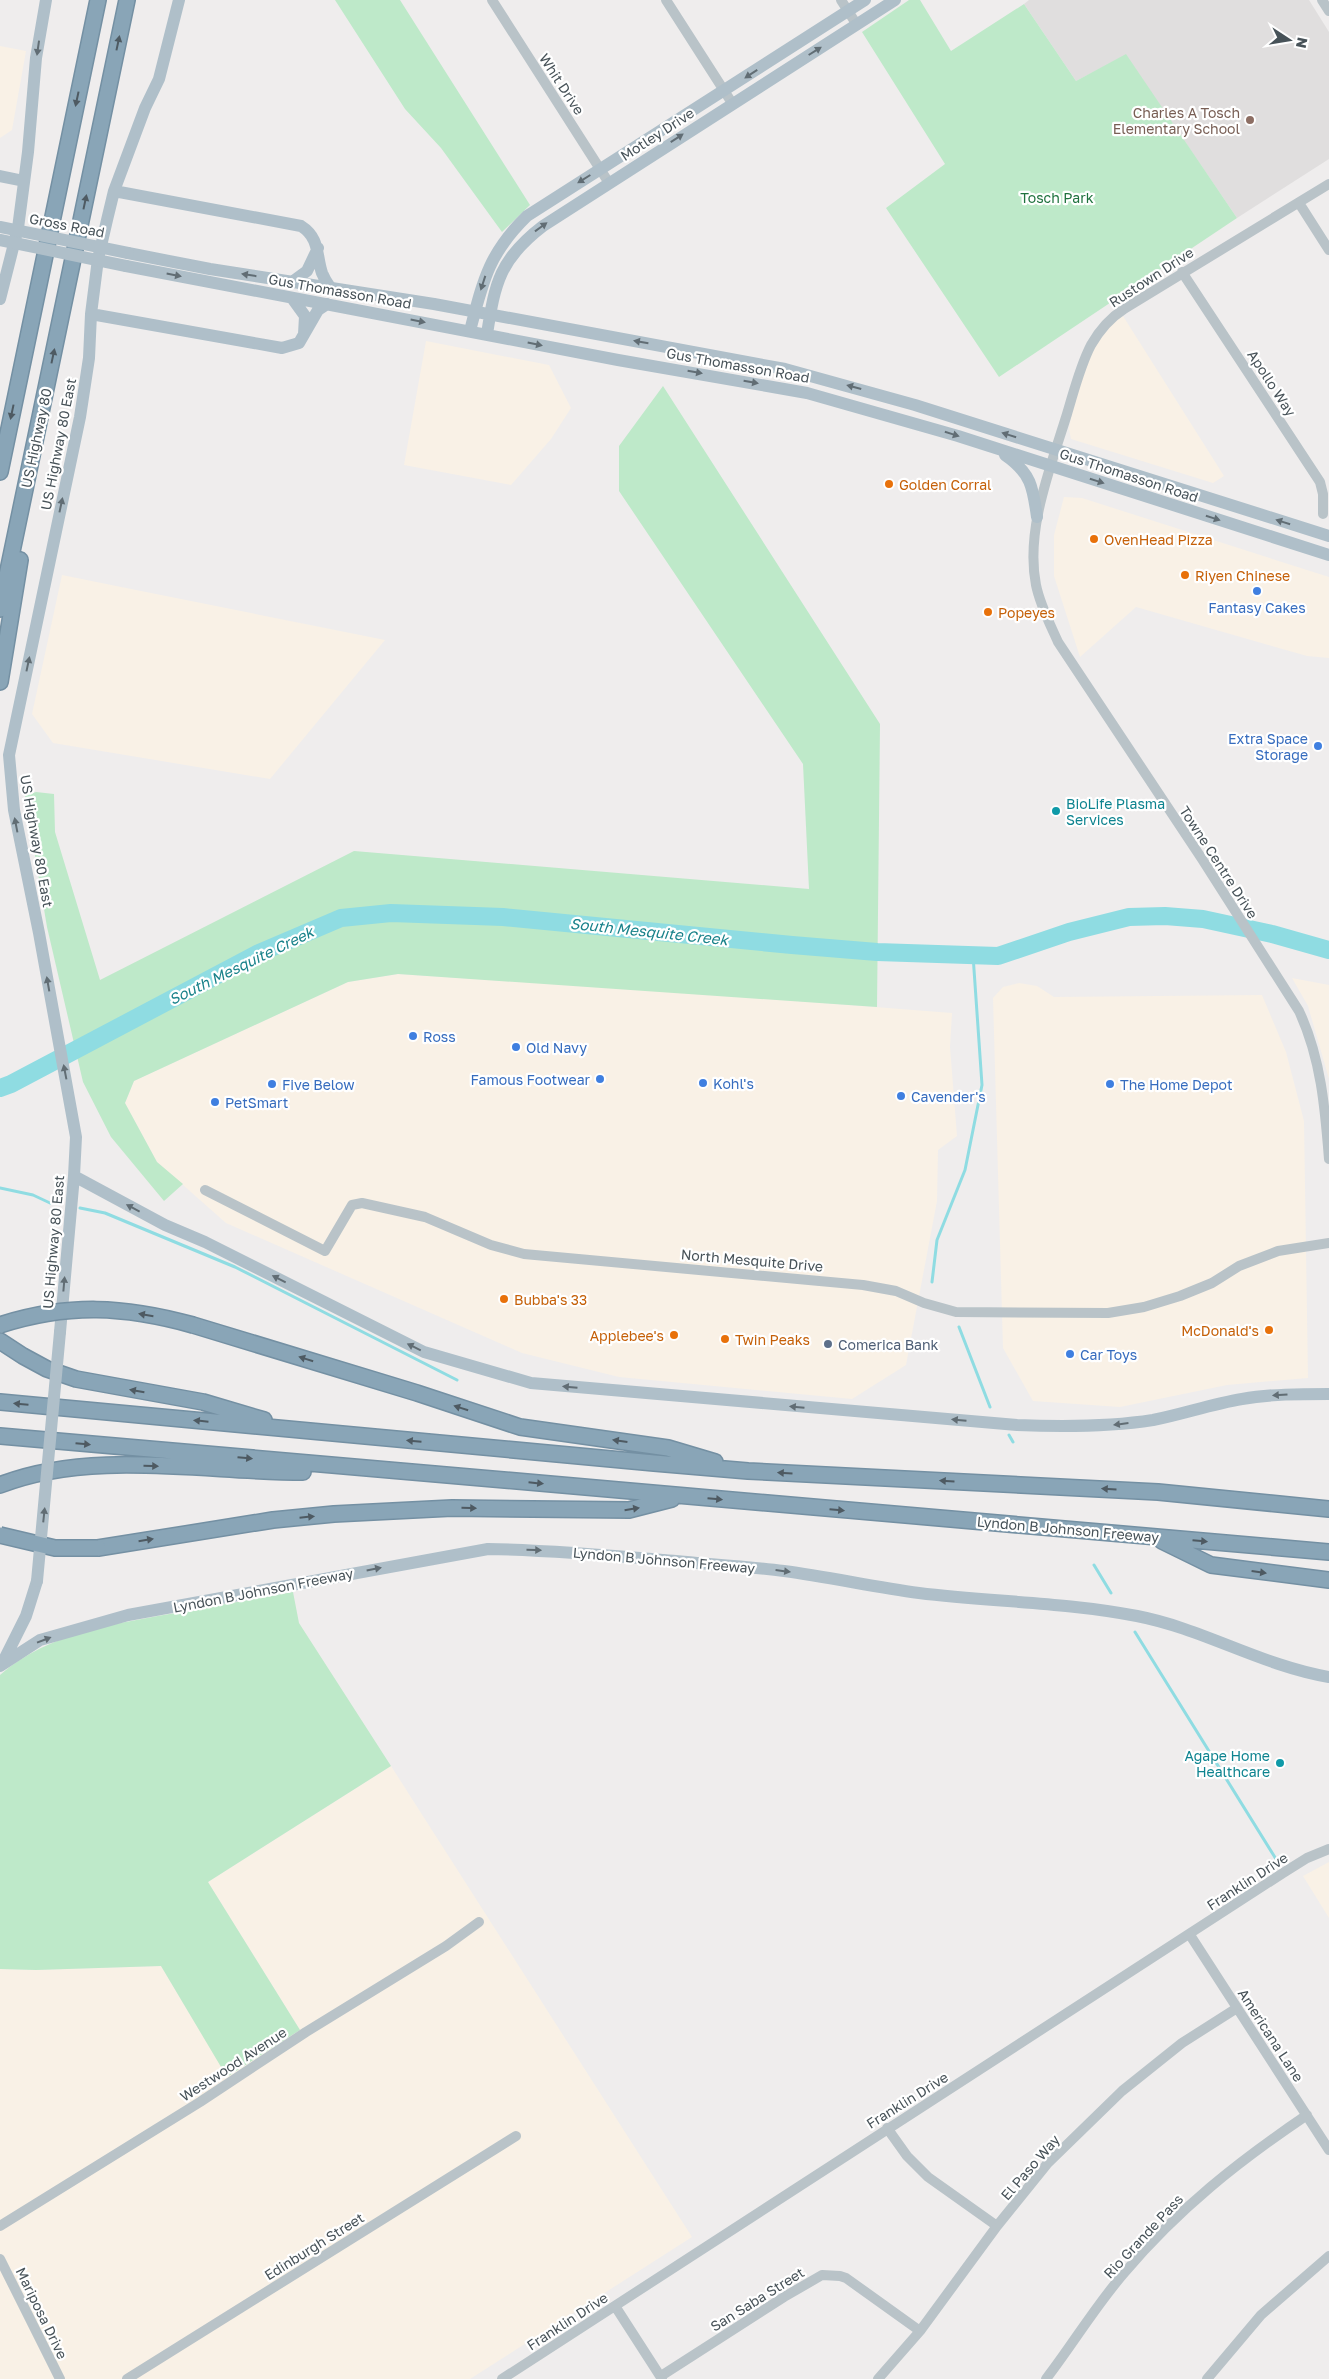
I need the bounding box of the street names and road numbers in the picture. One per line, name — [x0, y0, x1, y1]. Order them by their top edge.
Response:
street label: Whit Drive — [536, 50, 588, 118]
street label: Motley Drive — [617, 104, 697, 164]
street label: Gross Road — [28, 209, 106, 241]
street label: Rustown Drive — [1106, 243, 1196, 311]
street label: Gus Thomasson Road — [267, 270, 413, 312]
street label: Gus Thomasson Road — [665, 344, 811, 386]
street label: Apollo Way — [1244, 347, 1300, 419]
street label: US Highway 80 East — [37, 376, 79, 512]
street label: US Highway 80 — [17, 387, 55, 489]
street label: Gus Thomasson Road — [1057, 445, 1201, 505]
street label: US Highway 80 East — [17, 773, 57, 909]
street label: Towne Centre Drive — [1176, 803, 1262, 921]
street label: US Highway 80 East — [39, 1174, 67, 1310]
street label: North Mesquite Drive — [680, 1245, 824, 1275]
street label: Lyndon B Johnson Freeway — [976, 1513, 1160, 1545]
street label: Lyndon B Johnson Freeway — [572, 1544, 756, 1576]
street label: Lyndon B Johnson Freeway — [172, 1564, 355, 1616]
street label: Franklin Drive — [1203, 1849, 1291, 1913]
street label: Americana Lane — [1235, 1985, 1307, 2085]
street label: Westwood Avenue — [176, 2023, 290, 2105]
street label: Franklin Drive — [863, 2068, 951, 2132]
street label: El Paso Way — [997, 2131, 1063, 2203]
street label: Rio Grande Pass — [1100, 2190, 1186, 2282]
street label: Edinburgh Street — [261, 2209, 367, 2283]
street label: San Saba Street — [707, 2263, 807, 2335]
street label: Mariposa Drive — [13, 2264, 71, 2362]
street label: Franklin Drive — [523, 2289, 611, 2353]

